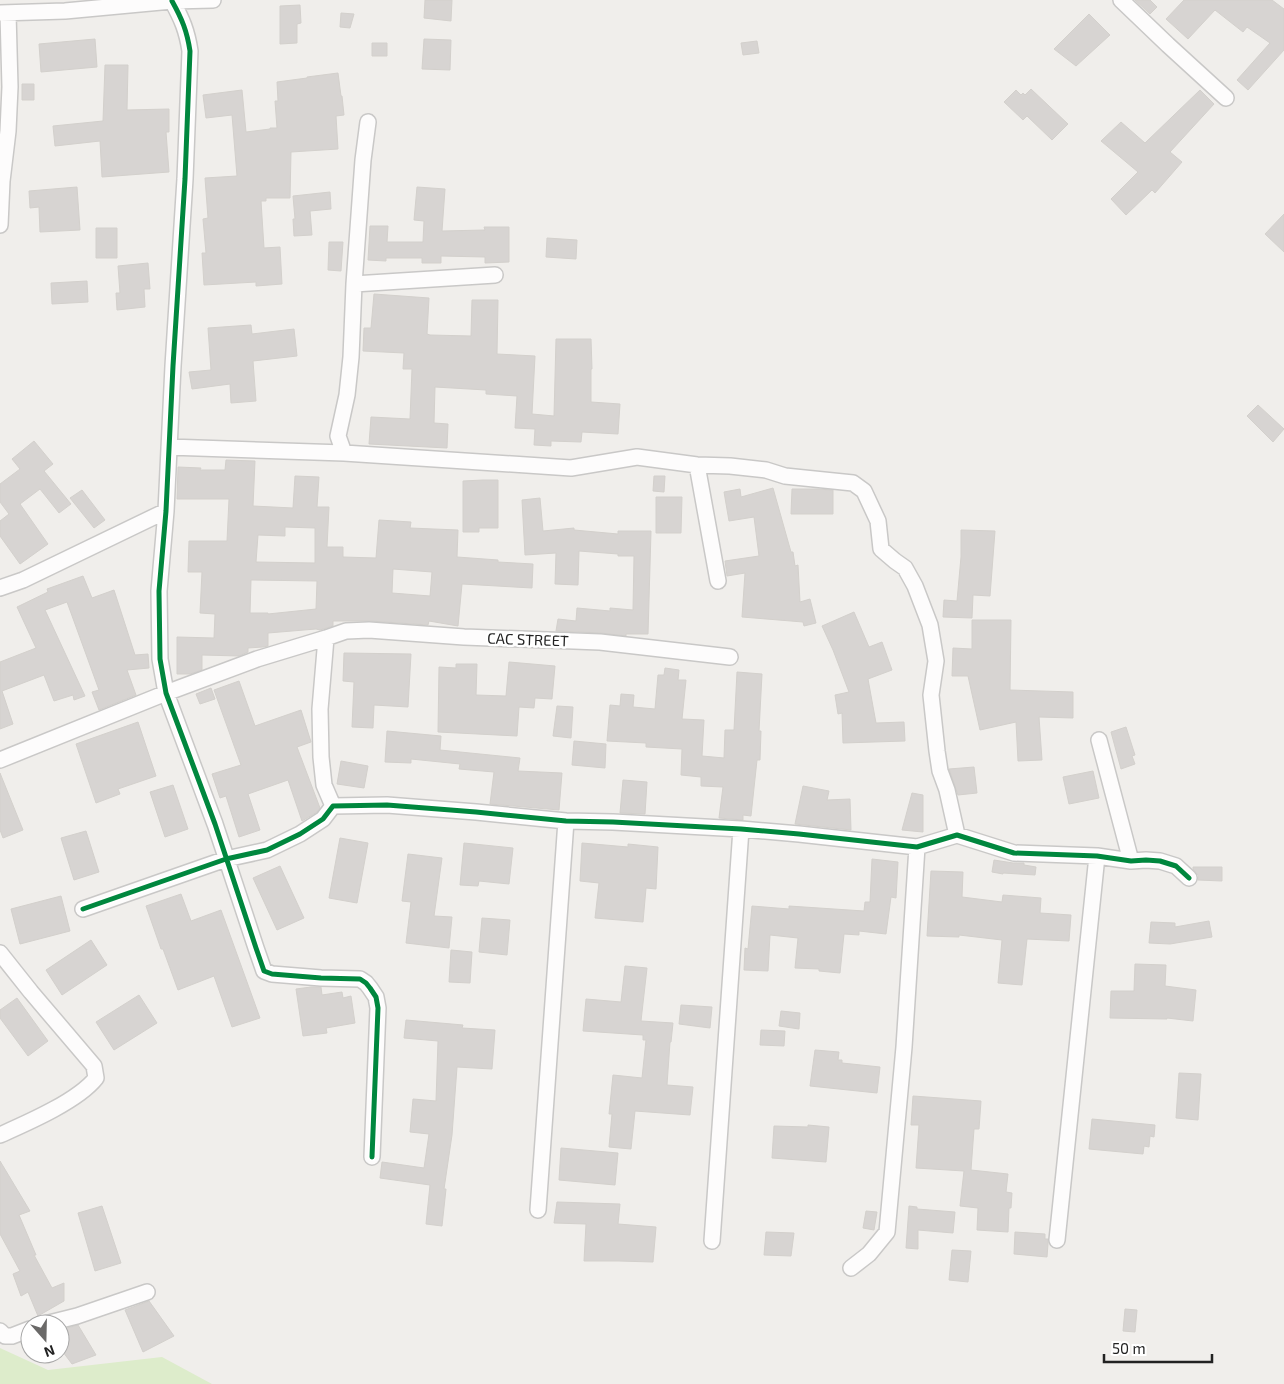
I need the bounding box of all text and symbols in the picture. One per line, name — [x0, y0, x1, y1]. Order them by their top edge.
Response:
street label: CAC STREET — [487, 629, 569, 649]
north arrow — [20, 1314, 70, 1364]
scale bar — [1104, 1332, 1212, 1364]
text: 50 m — [1112, 1339, 1146, 1357]
text: N — [42, 1342, 57, 1361]

